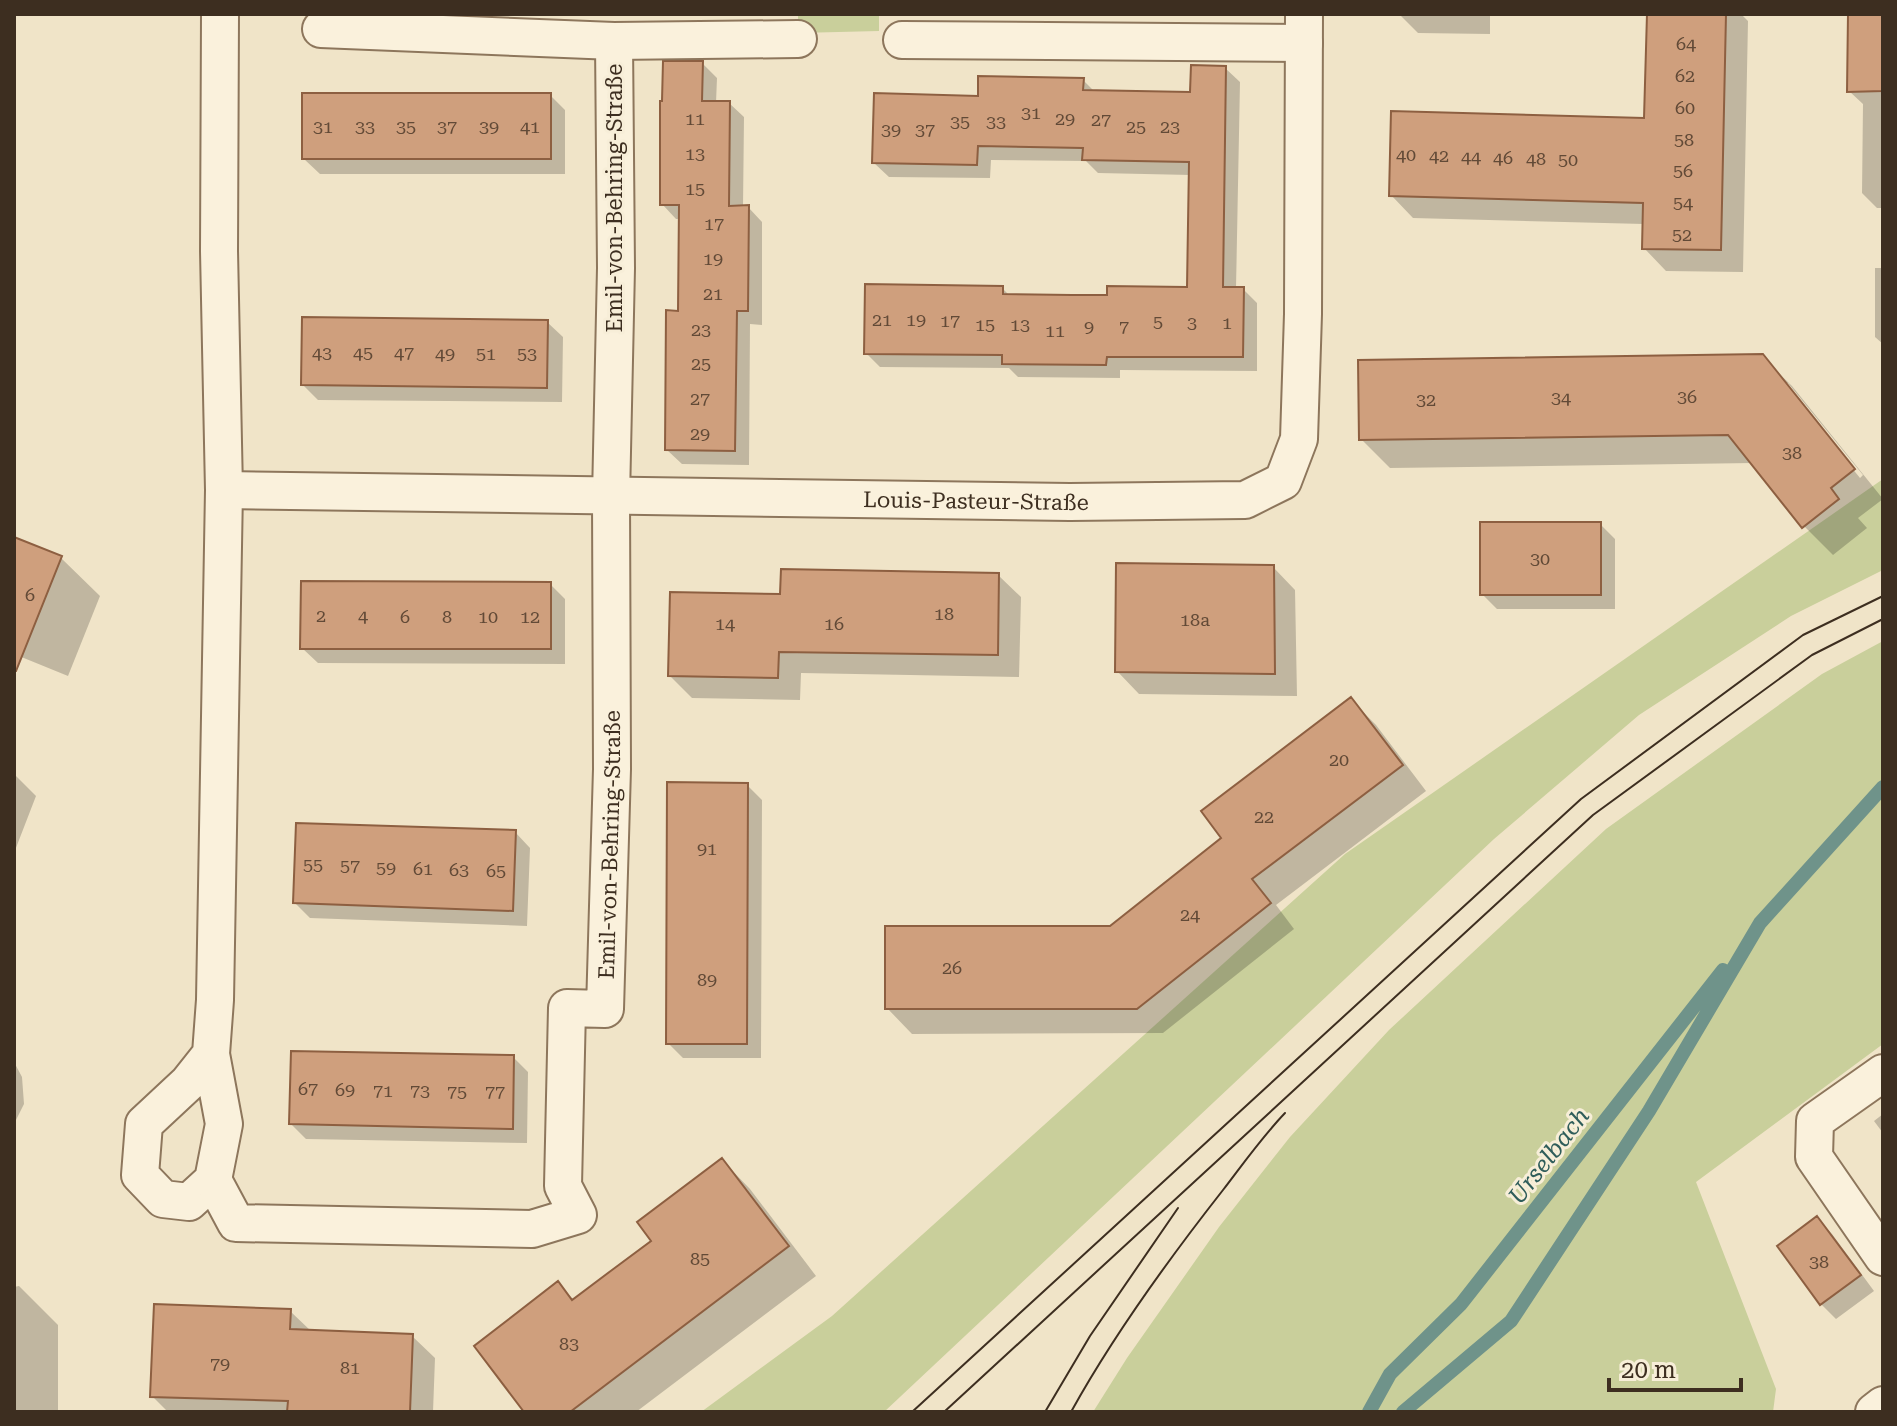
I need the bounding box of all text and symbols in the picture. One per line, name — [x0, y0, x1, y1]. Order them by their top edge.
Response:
house number: 64 — [1676, 33, 1696, 54]
street label: Emil-von-Behring-Straße — [602, 64, 627, 332]
house number: 62 — [1675, 65, 1695, 86]
house number: 60 — [1675, 97, 1695, 118]
house number: 31 — [1021, 102, 1041, 123]
house number: 11 — [685, 108, 705, 129]
house number: 29 — [1055, 108, 1075, 129]
house number: 27 — [1091, 109, 1111, 130]
house number: 35 — [950, 111, 970, 132]
house number: 33 — [986, 111, 1006, 132]
house number: 31 — [313, 116, 333, 137]
house number: 33 — [355, 116, 375, 137]
house number: 35 — [396, 116, 416, 137]
house number: 37 — [437, 116, 457, 137]
house number: 39 — [479, 116, 499, 137]
house number: 41 — [520, 116, 540, 137]
house number: 25 — [1126, 116, 1146, 137]
house number: 23 — [1160, 116, 1180, 137]
house number: 39 — [881, 119, 901, 140]
house number: 37 — [915, 119, 935, 140]
house number: 58 — [1674, 129, 1694, 150]
house number: 13 — [685, 143, 705, 164]
house number: 40 — [1396, 144, 1416, 165]
house number: 42 — [1429, 145, 1449, 166]
house number: 44 — [1461, 146, 1481, 167]
house number: 46 — [1493, 147, 1513, 168]
house number: 48 — [1526, 148, 1546, 169]
house number: 50 — [1558, 149, 1578, 170]
house number: 56 — [1673, 160, 1693, 181]
house number: 15 — [685, 178, 705, 199]
house number: 54 — [1673, 192, 1693, 213]
house number: 17 — [704, 213, 724, 234]
house number: 52 — [1672, 224, 1692, 245]
house number: 19 — [703, 248, 723, 269]
house number: 21 — [703, 283, 723, 304]
house number: 21 — [872, 309, 892, 330]
house number: 19 — [906, 309, 926, 330]
house number: 17 — [940, 310, 960, 331]
house number: 5 — [1153, 311, 1163, 332]
house number: 3 — [1187, 312, 1197, 333]
house number: 1 — [1222, 312, 1232, 333]
house number: 15 — [975, 314, 995, 335]
house number: 13 — [1010, 314, 1030, 335]
house number: 9 — [1084, 316, 1094, 337]
house number: 7 — [1119, 316, 1129, 337]
house number: 23 — [691, 319, 711, 340]
house number: 11 — [1045, 320, 1065, 341]
house number: 43 — [312, 342, 332, 363]
house number: 45 — [353, 342, 373, 363]
house number: 47 — [394, 342, 414, 363]
house number: 49 — [435, 343, 455, 364]
house number: 51 — [476, 343, 496, 364]
house number: 53 — [517, 343, 537, 364]
house number: 25 — [691, 353, 711, 374]
house number: 36 — [1677, 386, 1697, 407]
house number: 34 — [1551, 387, 1571, 408]
house number: 27 — [690, 388, 710, 409]
house number: 32 — [1416, 389, 1436, 410]
house number: 29 — [690, 423, 710, 444]
house number: 38 — [1782, 442, 1802, 463]
street label: Louis-Pasteur-Straße — [863, 487, 1089, 515]
house number: 30 — [1530, 548, 1550, 569]
house number: 6 — [25, 584, 35, 605]
house number: 18 — [934, 603, 954, 624]
house number: 2 — [316, 605, 326, 626]
house number: 4 — [358, 605, 368, 626]
house number: 6 — [400, 606, 410, 627]
house number: 8 — [442, 606, 452, 627]
house number: 10 — [478, 606, 498, 627]
house number: 12 — [520, 606, 540, 627]
house number: 18a — [1180, 609, 1210, 630]
house number: 14 — [715, 613, 735, 634]
house number: 16 — [824, 613, 844, 634]
street label: Emil-von-Behring-Straße — [593, 710, 625, 980]
house number: 20 — [1329, 749, 1349, 770]
house number: 22 — [1254, 806, 1274, 827]
house number: 91 — [697, 838, 717, 859]
house number: 55 — [303, 854, 323, 875]
house number: 57 — [340, 855, 360, 876]
house number: 59 — [376, 857, 396, 878]
house number: 61 — [413, 858, 433, 879]
house number: 63 — [449, 859, 469, 880]
house number: 65 — [486, 860, 506, 881]
house number: 24 — [1180, 904, 1200, 925]
house number: 26 — [942, 957, 962, 978]
house number: 89 — [697, 969, 717, 990]
house number: 67 — [298, 1078, 318, 1099]
house number: 69 — [335, 1079, 355, 1100]
house number: 71 — [373, 1080, 393, 1101]
house number: 73 — [410, 1080, 430, 1101]
house number: 75 — [447, 1081, 467, 1102]
house number: 77 — [485, 1081, 505, 1102]
water label: Urselbach — [1503, 1102, 1595, 1210]
house number: 85 — [690, 1248, 710, 1269]
house number: 38 — [1809, 1251, 1829, 1272]
house number: 83 — [559, 1333, 579, 1354]
scale bar — [1609, 1342, 1741, 1392]
house number: 79 — [210, 1353, 230, 1374]
text: 20 m — [1621, 1356, 1676, 1384]
house number: 81 — [340, 1357, 360, 1378]

